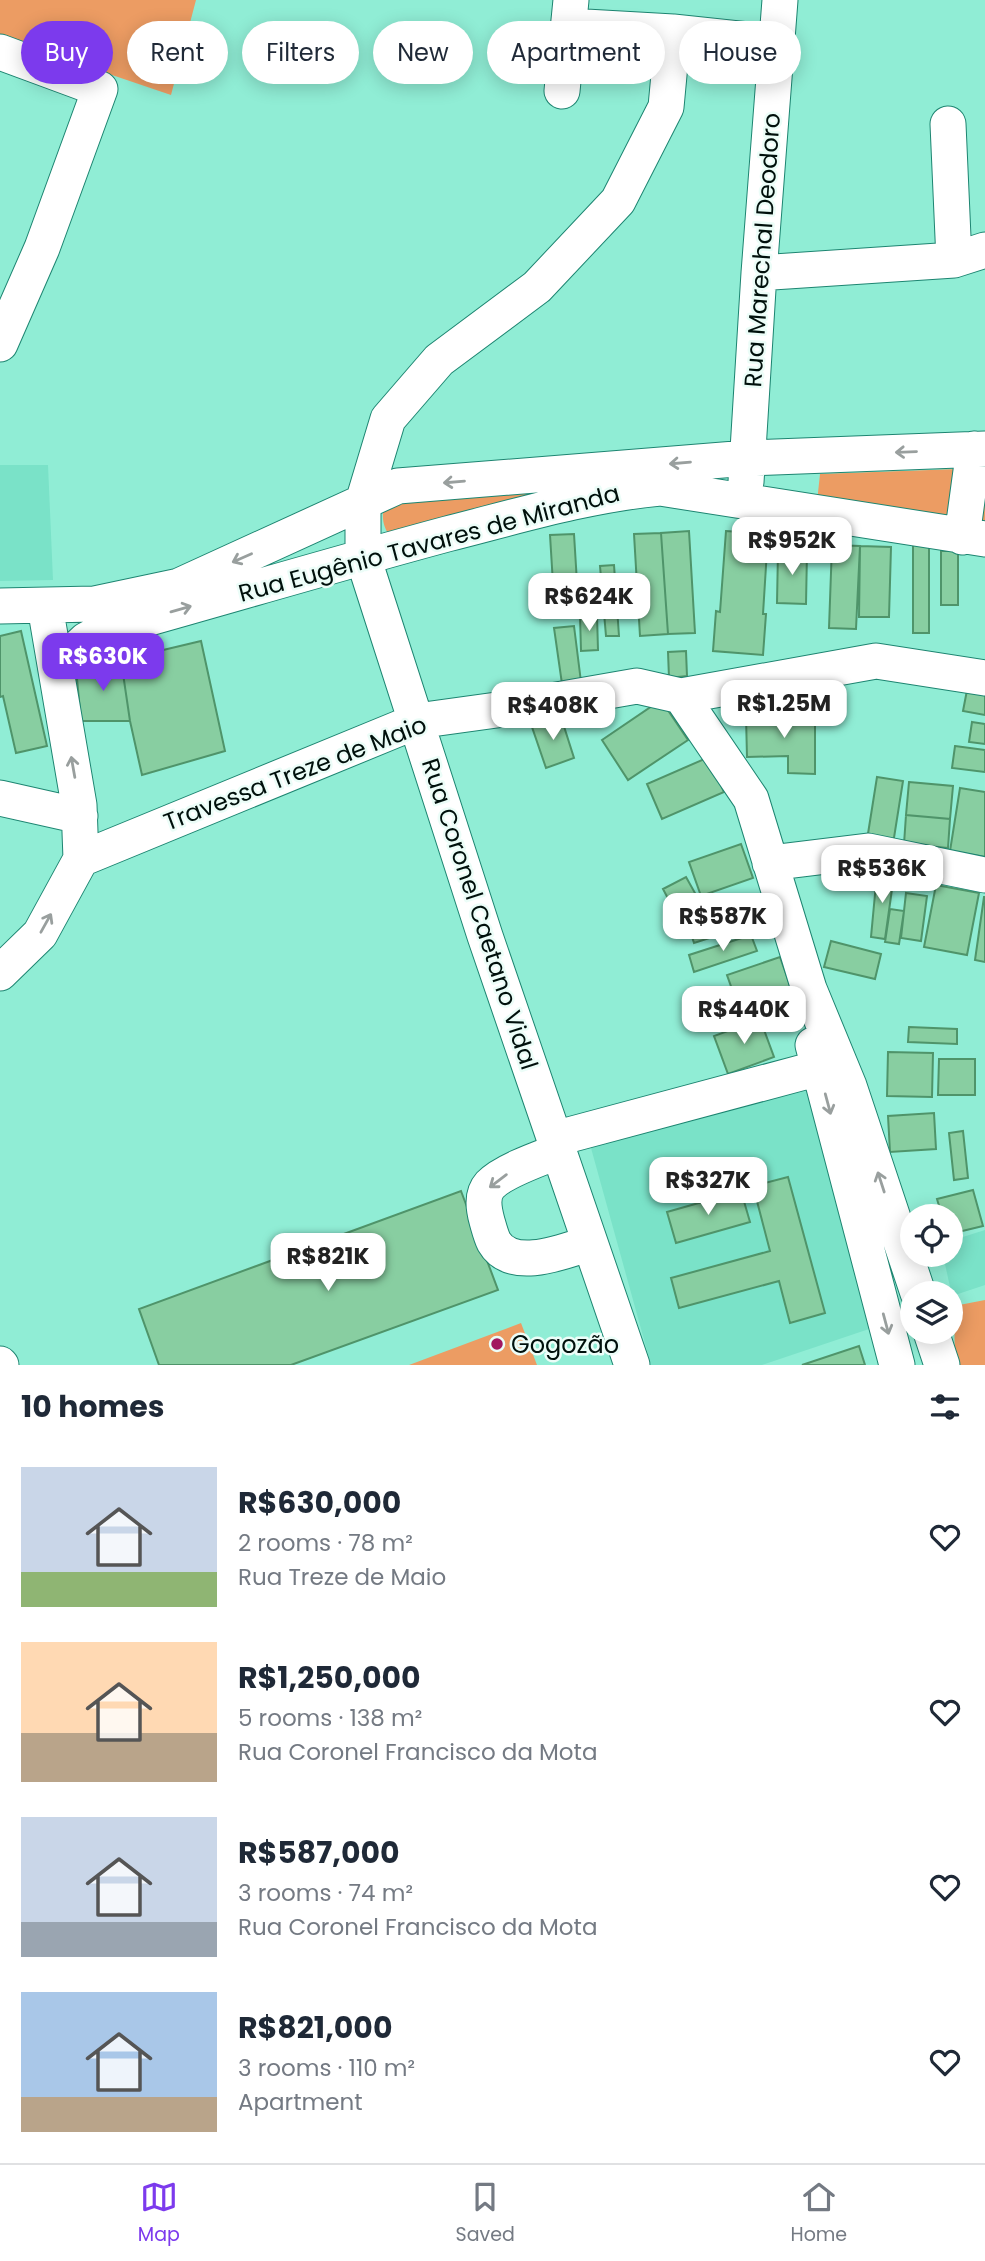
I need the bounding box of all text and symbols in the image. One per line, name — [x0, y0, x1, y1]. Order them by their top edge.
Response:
chip: Buy — [21, 21, 113, 84]
chip: Rent — [127, 21, 228, 84]
chip: Filters — [242, 21, 359, 84]
chip: New — [373, 21, 473, 84]
chip: Apartment — [487, 21, 665, 84]
chip: House — [679, 21, 801, 84]
street label: Rua Marechal Deodoro — [736, 112, 788, 388]
one-way arrow — [894, 445, 917, 458]
one-way arrow — [670, 457, 692, 470]
street label: Rua Eugênio Tavares de Miranda — [235, 476, 623, 610]
one-way arrow — [443, 476, 465, 489]
pin: R$952K — [735, 518, 849, 577]
text: R$952K — [748, 524, 836, 556]
one-way arrow — [232, 552, 253, 565]
pin: R$624K — [532, 574, 646, 633]
text: R$624K — [544, 580, 634, 612]
one-way arrow — [170, 602, 192, 615]
pin: R$630K — [46, 634, 160, 693]
text: R$630K — [58, 640, 148, 672]
pin: R$1.25M — [719, 680, 849, 740]
pin: R$408K — [496, 682, 610, 742]
text: R$1.25M — [737, 687, 831, 719]
text: R$408K — [507, 689, 599, 721]
street label: Travessa Treze de Maio — [159, 708, 431, 838]
street label: Rua Coronel Caetano Vidal — [414, 754, 546, 1074]
one-way arrow — [66, 756, 79, 779]
pin: R$536K — [825, 846, 939, 905]
text: R$536K — [837, 852, 927, 884]
pin: R$587K — [666, 894, 780, 953]
text: R$587K — [679, 900, 767, 932]
one-way arrow — [40, 913, 53, 934]
pin: R$440K — [687, 986, 801, 1046]
text: R$440K — [698, 993, 790, 1025]
one-way arrow — [822, 1092, 835, 1115]
pin: R$327K — [651, 1158, 765, 1217]
text: R$327K — [665, 1164, 751, 1196]
one-way arrow — [874, 1171, 887, 1193]
one-way arrow — [489, 1174, 508, 1188]
map controls — [900, 1204, 963, 1344]
button: locate — [900, 1204, 963, 1267]
pin: R$821K — [271, 1234, 385, 1293]
text: R$821K — [287, 1240, 369, 1272]
button: layers — [900, 1281, 963, 1344]
one-way arrow — [880, 1312, 893, 1335]
place label: Gogozão — [511, 1328, 619, 1361]
marker: Gogozão — [489, 1336, 505, 1352]
text: 10 homes — [21, 1385, 165, 1428]
icon: filters — [926, 1388, 964, 1426]
text: R$630,000 — [238, 1481, 401, 1524]
icon: home — [77, 1495, 161, 1579]
icon: heart — [926, 1518, 964, 1556]
text: 2 rooms · 78 m² — [238, 1527, 413, 1559]
text: Rua Treze de Maio — [238, 1561, 446, 1593]
text: R$1,250,000 — [238, 1656, 421, 1699]
icon: home — [77, 1670, 161, 1754]
icon: heart — [926, 1693, 964, 1731]
text: 5 rooms · 138 m² — [238, 1702, 422, 1734]
text: Rua Coronel Francisco da Mota — [238, 1736, 598, 1768]
text: R$587,000 — [238, 1831, 400, 1874]
icon: home — [77, 1845, 161, 1929]
icon: heart — [926, 1868, 964, 1906]
text: 3 rooms · 74 m² — [238, 1877, 413, 1909]
text: Rua Coronel Francisco da Mota — [238, 1911, 598, 1943]
text: R$821,000 — [238, 2006, 392, 2049]
icon: home — [77, 2020, 161, 2104]
icon: heart — [926, 2043, 964, 2081]
text: 3 rooms · 110 m² — [238, 2052, 415, 2084]
text: Apartment — [238, 2086, 363, 2118]
tab: Map — [138, 2178, 180, 2249]
tab: Saved — [456, 2178, 515, 2249]
tab: Home — [790, 2178, 847, 2249]

